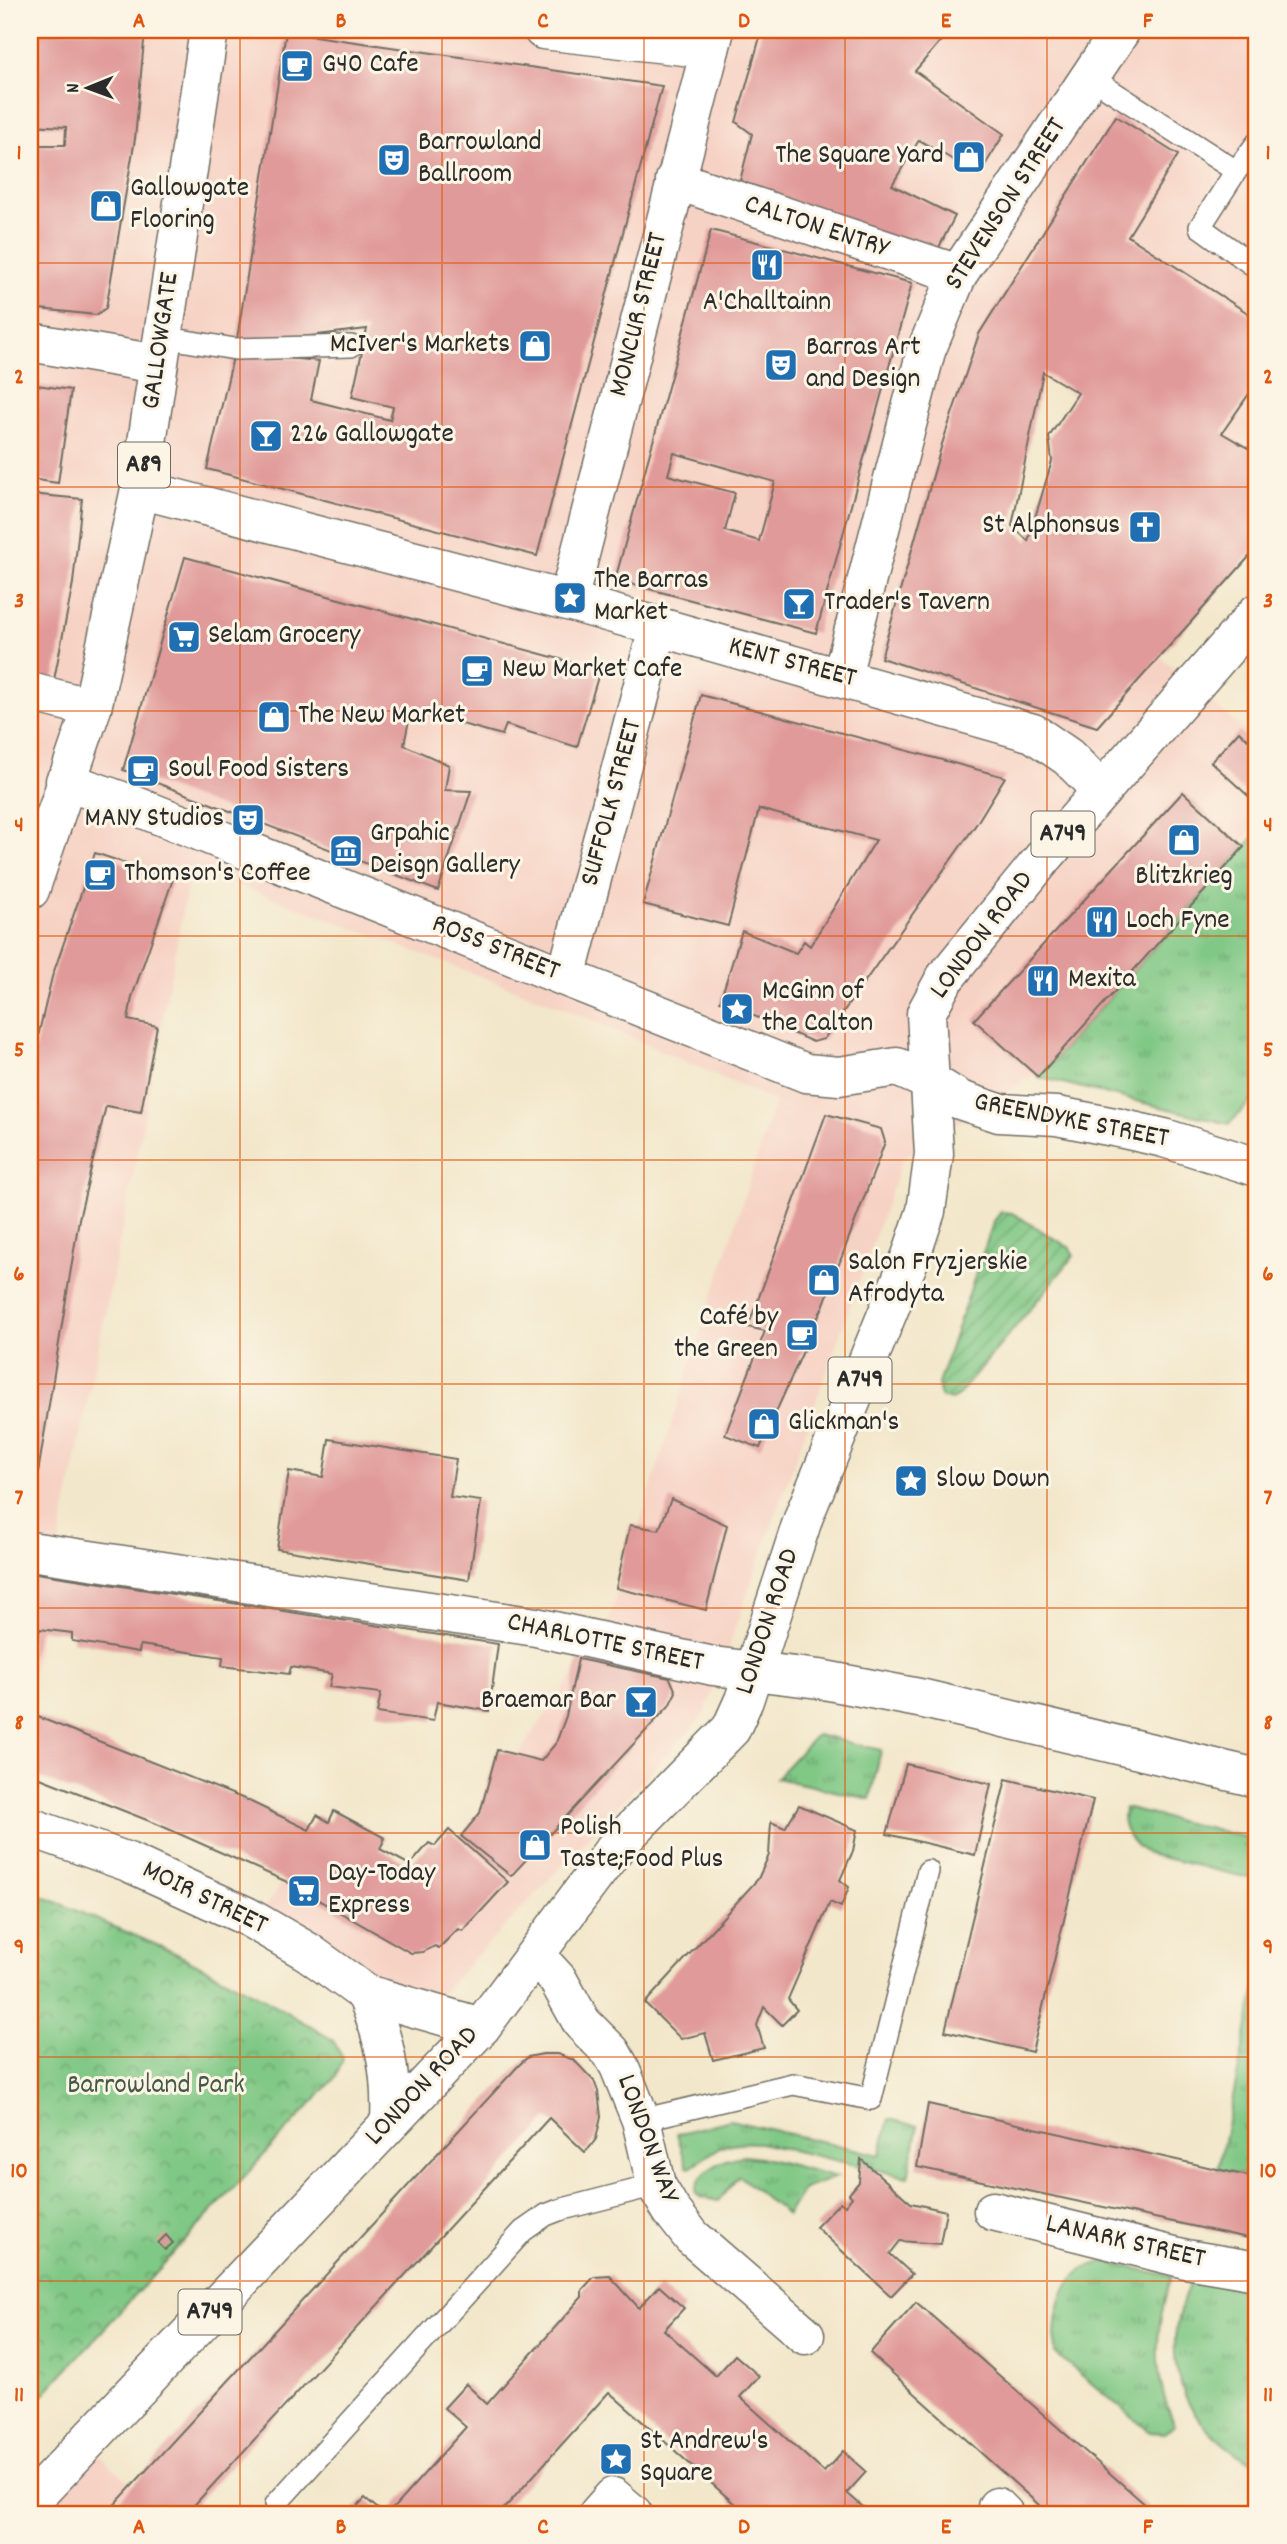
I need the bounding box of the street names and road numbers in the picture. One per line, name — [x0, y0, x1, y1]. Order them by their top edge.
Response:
street label: STEVENSON STREET — [936, 111, 1078, 299]
street label: CALTON ENTRY — [739, 186, 894, 270]
street label: MONCUR STREET — [600, 229, 680, 401]
street label: GALLOWGATE — [133, 270, 191, 412]
road number: A89 — [118, 442, 170, 488]
street label: KENT STREET — [724, 628, 860, 700]
street label: SUFFOLK STREET — [571, 715, 655, 891]
road number: A749 — [1032, 812, 1094, 856]
street label: LONDON ROAD — [921, 863, 1045, 1009]
street label: ROSS STREET — [425, 905, 565, 993]
street label: GREENDYKE STREET — [970, 1084, 1172, 1160]
road number: A749 — [828, 1358, 892, 1402]
street label: LONDON ROAD — [727, 1544, 811, 1700]
street label: CHARLOTTE STREET — [503, 1604, 707, 1684]
street label: MOIR STREET — [135, 1851, 273, 1947]
street label: LONDON ROAD — [357, 2018, 489, 2156]
street label: LONDON WAY — [604, 2069, 688, 2209]
street label: LANARK STREET — [1041, 2205, 1209, 2281]
road number: A749 — [178, 2290, 242, 2334]

